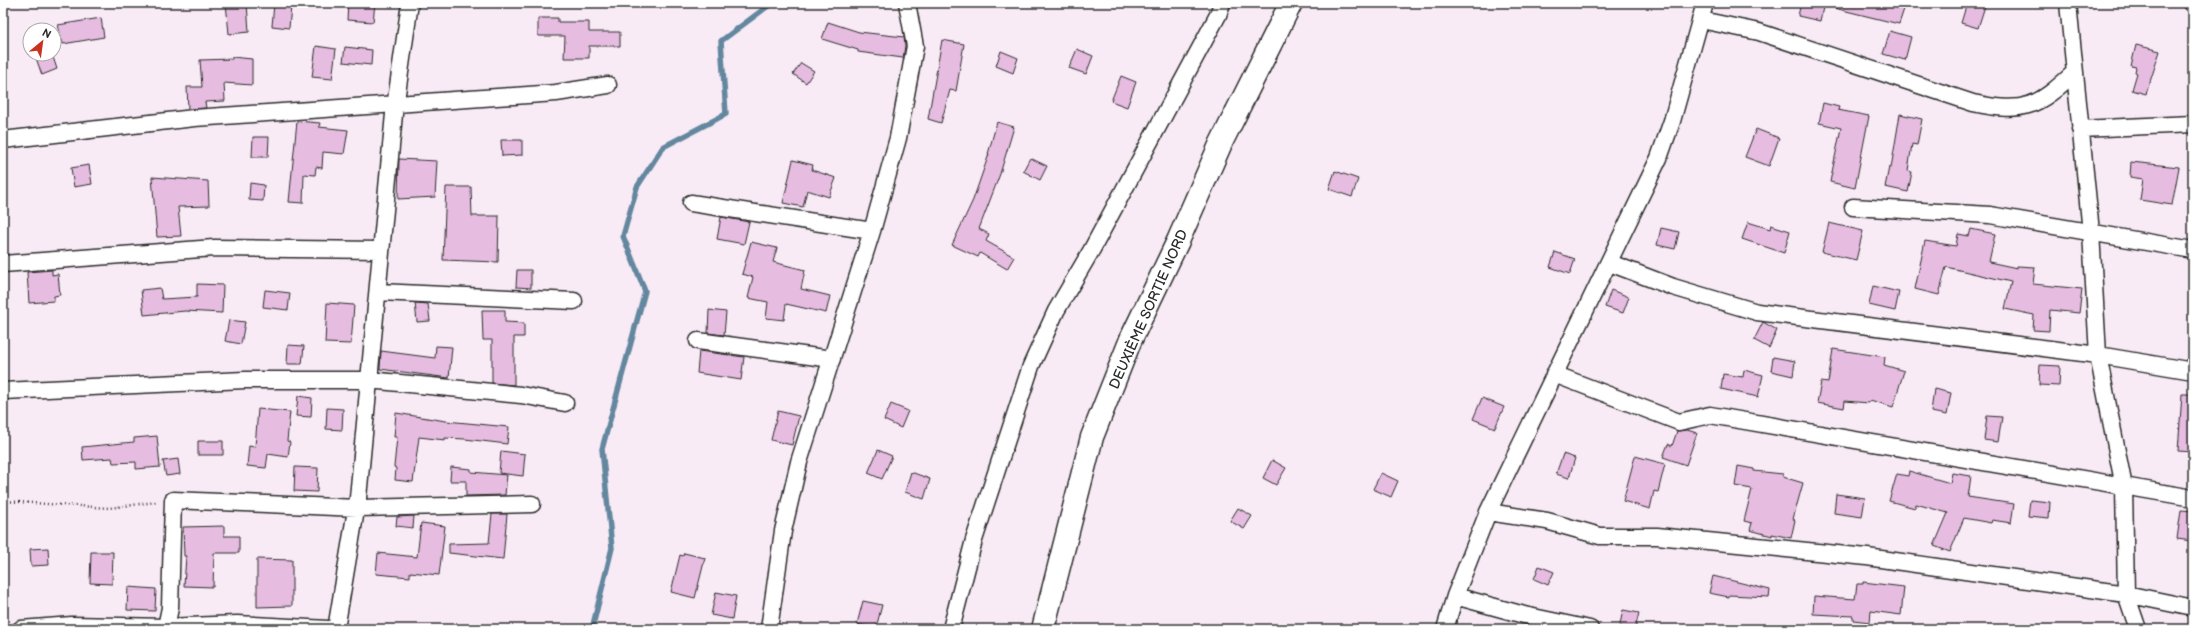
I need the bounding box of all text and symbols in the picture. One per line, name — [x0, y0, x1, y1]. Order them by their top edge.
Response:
north arrow — [22, 22, 62, 62]
text: N — [40, 26, 53, 41]
street label: DEUXIÈME SORTIE NORD — [1105, 226, 1191, 392]

